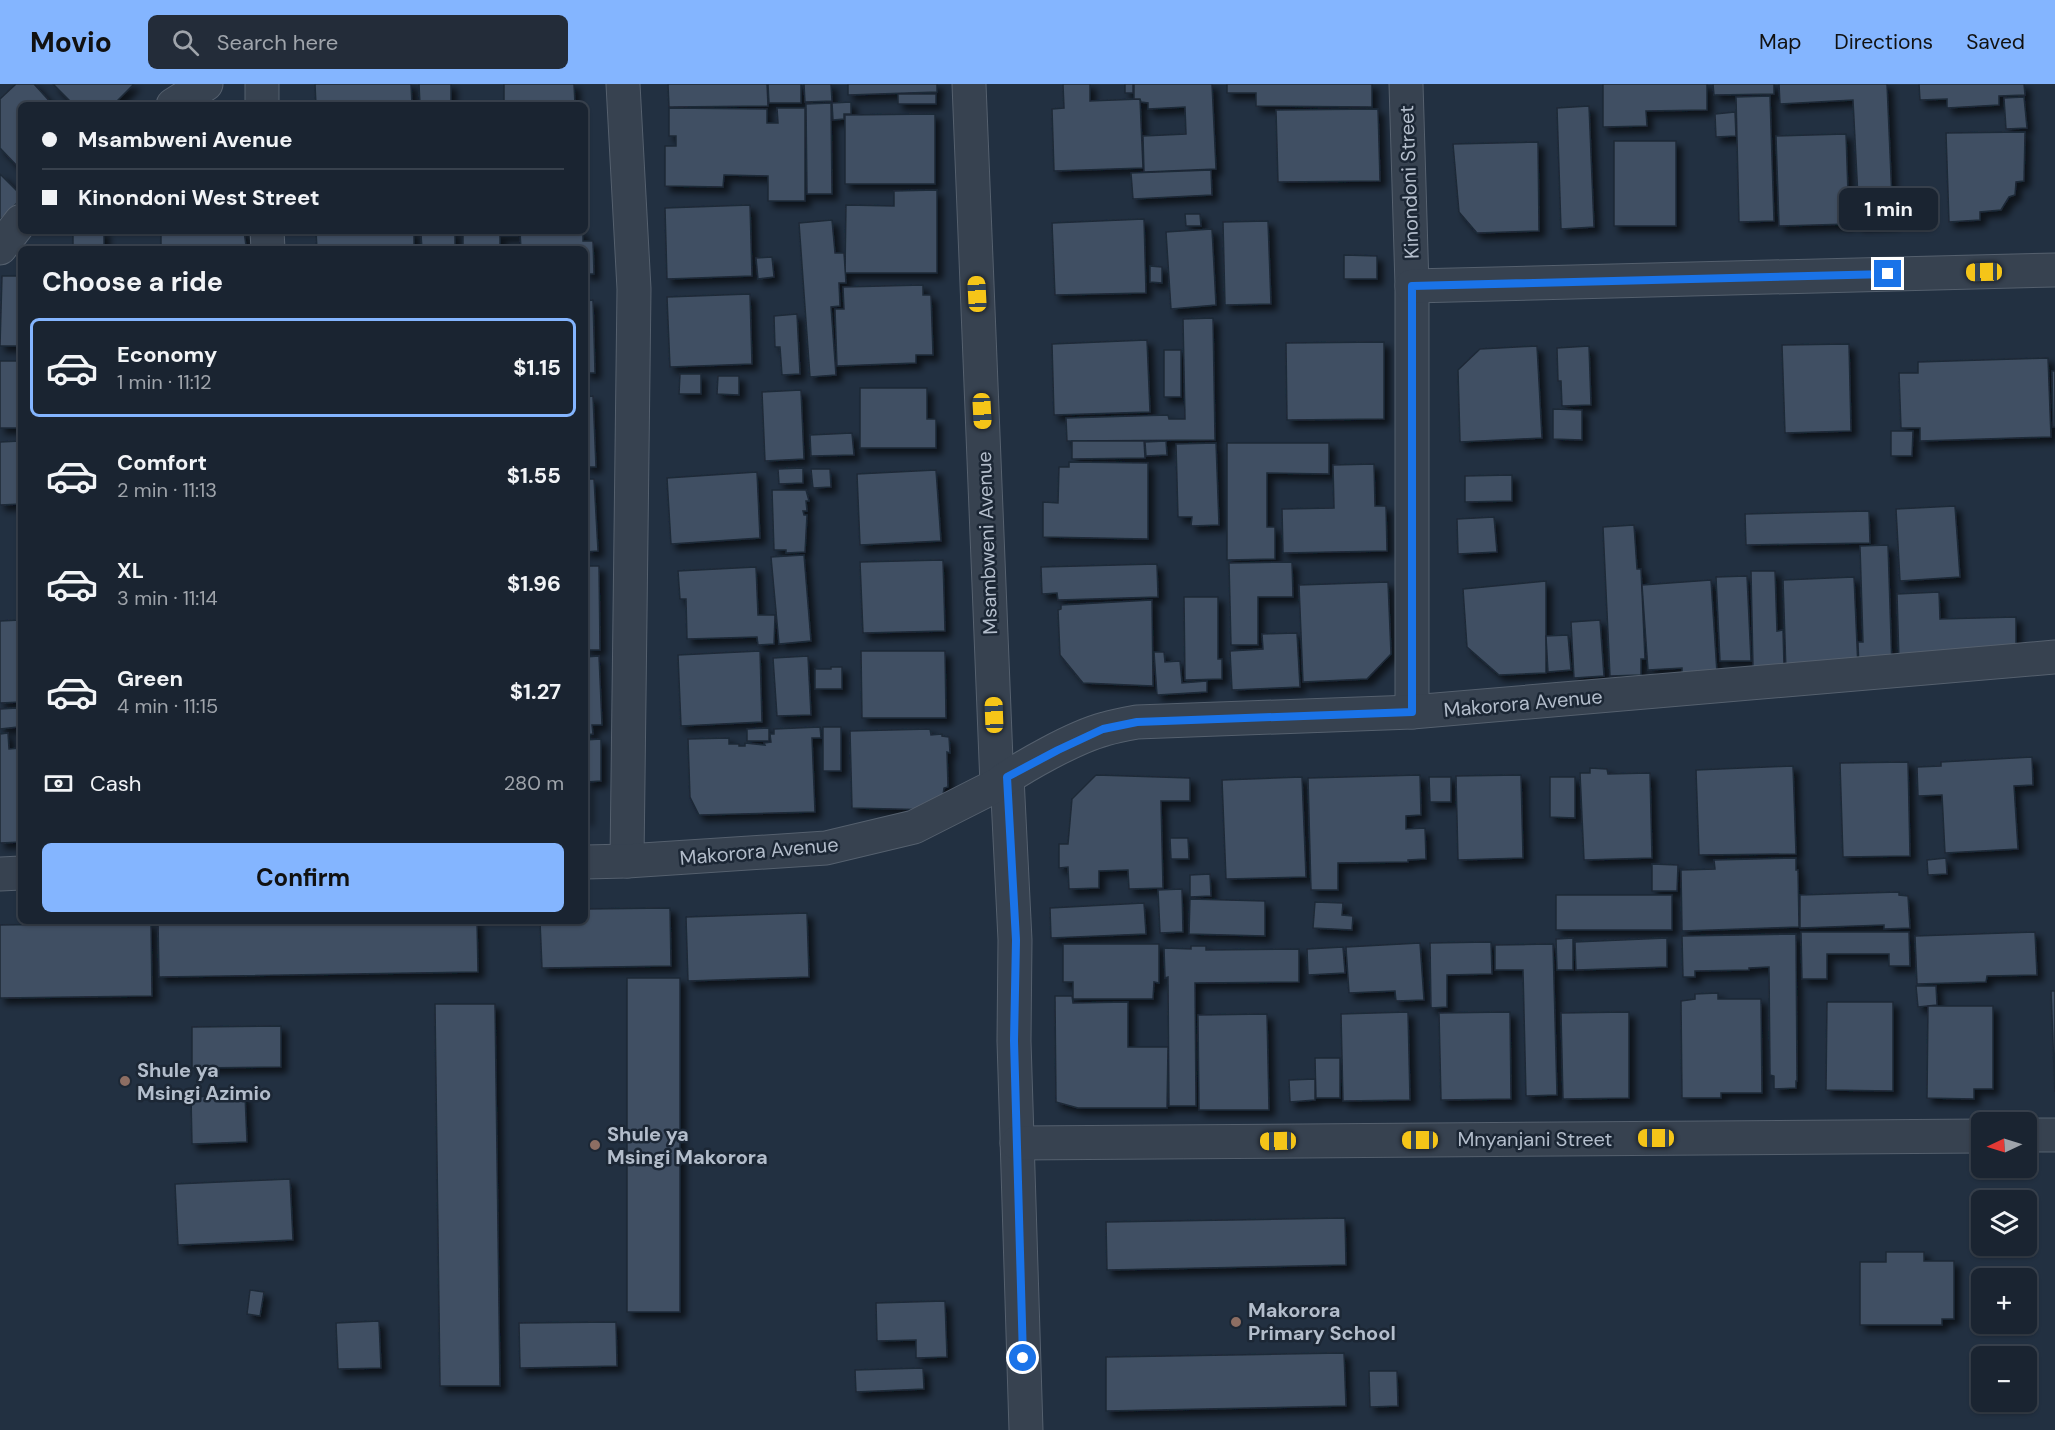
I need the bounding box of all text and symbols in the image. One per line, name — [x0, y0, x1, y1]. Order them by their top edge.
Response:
search box — [148, 15, 568, 69]
text: Movio — [30, 24, 112, 61]
icon: search — [169, 26, 202, 59]
text: Search here — [217, 28, 338, 57]
text: Map — [1759, 28, 1801, 56]
text: Directions — [1834, 28, 1933, 56]
text: Saved — [1966, 28, 2025, 56]
street label: Kinondoni Street — [1393, 104, 1425, 259]
text: Msambweni Avenue — [78, 125, 292, 154]
text: Kinondoni West Street — [78, 183, 320, 212]
callout: 1 min — [1838, 187, 1938, 229]
text: 1 min — [1864, 196, 1913, 222]
route end — [1874, 260, 1901, 287]
car — [1966, 263, 2002, 281]
text: Choose a ride — [42, 264, 223, 299]
car — [967, 276, 987, 312]
text: Economy — [117, 340, 217, 369]
icon: car — [45, 341, 99, 395]
text: $1.15 — [513, 353, 561, 382]
text: 1 min · 11:12 — [117, 369, 212, 395]
car — [972, 393, 992, 429]
text: Comfort — [117, 448, 207, 477]
icon: car — [45, 449, 99, 503]
street label: Msambweni Avenue — [971, 451, 1003, 635]
text: $1.55 — [507, 461, 561, 490]
text: 2 min · 11:13 — [117, 477, 217, 503]
text: XL — [117, 556, 144, 585]
icon: car — [45, 557, 99, 611]
text: $1.96 — [507, 569, 561, 598]
text: 3 min · 11:14 — [117, 585, 218, 611]
text: Green — [117, 664, 183, 693]
icon: car — [45, 665, 99, 719]
text: $1.27 — [510, 677, 561, 706]
street label: Makorora Avenue — [1442, 683, 1604, 723]
text: 4 min · 11:15 — [117, 693, 218, 719]
car — [984, 697, 1004, 733]
icon: cash — [42, 767, 75, 800]
text: Cash — [90, 769, 141, 798]
text: 280 m — [504, 770, 564, 796]
street label: Makorora Avenue — [678, 831, 840, 871]
button: Confirm — [42, 843, 564, 912]
place label: Shule ya Msingi Azimio — [137, 1057, 271, 1106]
marker: Shule ya Msingi Azimio — [118, 1074, 132, 1088]
north arrow — [1971, 1112, 2037, 1178]
map controls — [1971, 1112, 2037, 1412]
place label: Shule ya Msingi Makorora — [607, 1121, 768, 1170]
street label: Mnyanjani Street — [1458, 1126, 1613, 1152]
car — [1638, 1129, 1674, 1147]
car — [1402, 1131, 1438, 1149]
car — [1260, 1132, 1296, 1150]
marker: Shule ya Msingi Makorora — [588, 1138, 602, 1152]
button: layers — [1971, 1190, 2037, 1256]
button: + — [1971, 1268, 2037, 1334]
place label: Makorora Primary School — [1248, 1297, 1396, 1346]
marker: Makorora Primary School — [1229, 1315, 1243, 1329]
route start — [1009, 1344, 1036, 1371]
button: − — [1971, 1346, 2037, 1412]

